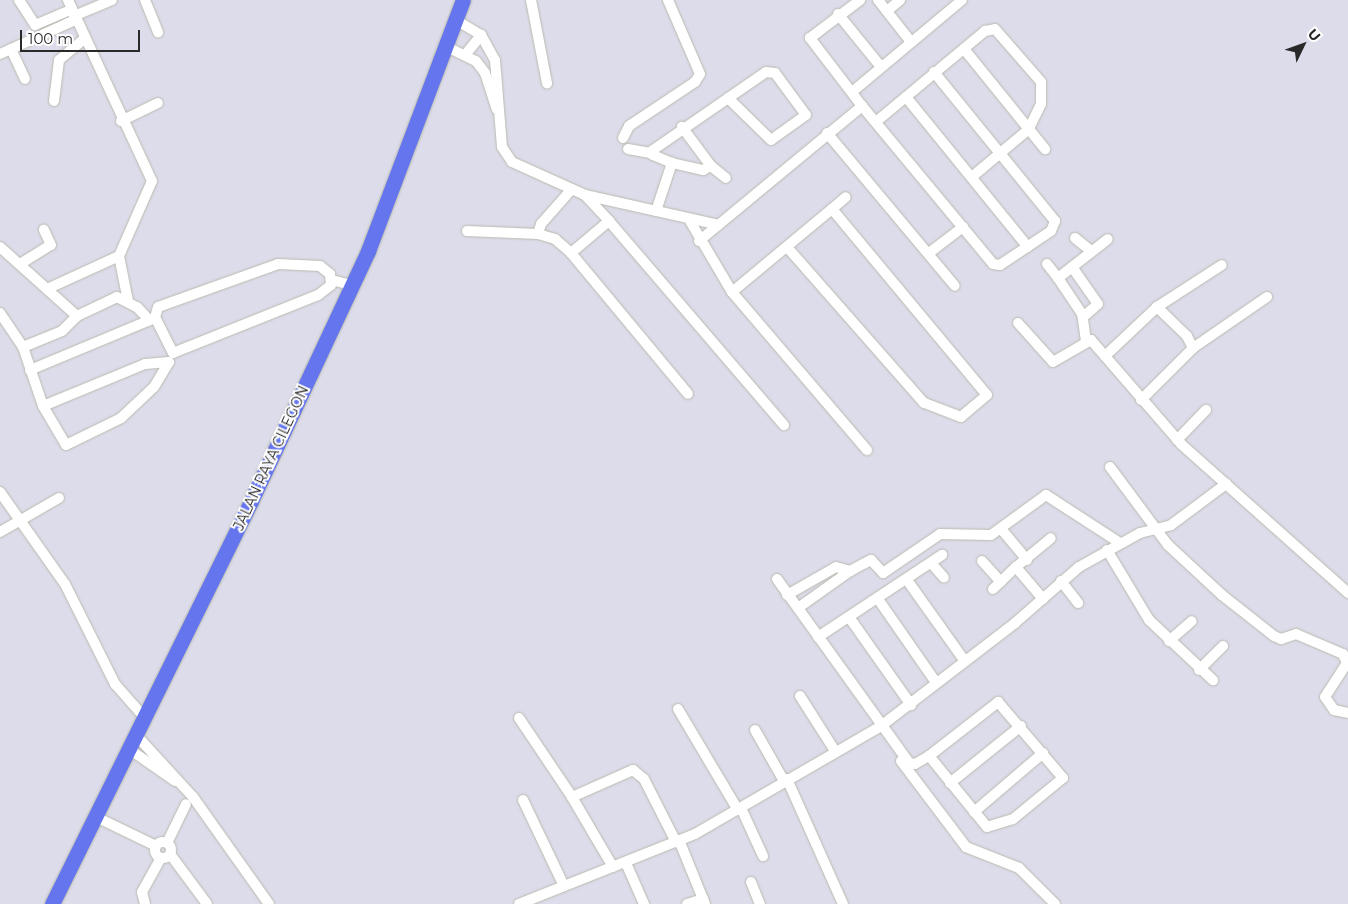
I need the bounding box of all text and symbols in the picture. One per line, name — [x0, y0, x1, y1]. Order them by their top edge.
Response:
scale bar — [22, 20, 142, 52]
north arrow — [1278, 20, 1328, 70]
text: U — [1304, 25, 1325, 45]
text: 100 m — [28, 29, 73, 48]
street label: JALAN RAYA CILEGON — [230, 383, 312, 533]

